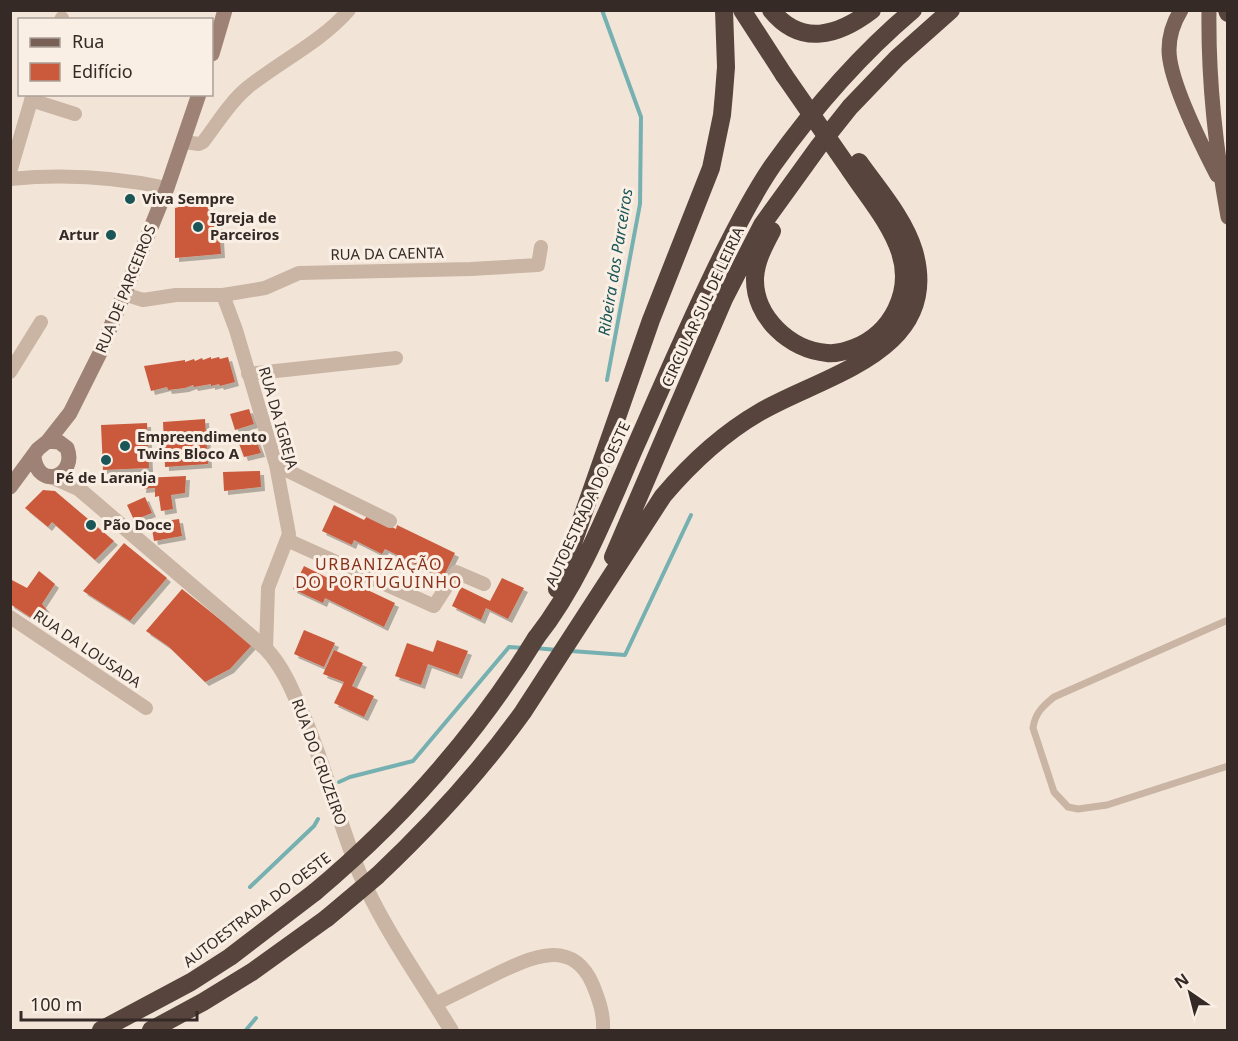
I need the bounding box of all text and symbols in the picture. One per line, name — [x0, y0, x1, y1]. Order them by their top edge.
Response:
legend — [18, 18, 213, 96]
text: Rua — [72, 29, 104, 53]
text: Edifício — [72, 59, 133, 83]
water label: Ribeira dos Parceiros — [592, 187, 638, 337]
place label: Viva Sempre — [142, 188, 234, 208]
marker: Viva Sempre — [123, 192, 137, 206]
place label: Igreja de Parceiros — [210, 207, 279, 244]
marker: Igreja de Parceiros — [191, 220, 205, 234]
street label: RUA DE PARCEIROS — [90, 222, 160, 356]
street label: CIRCULAR SUL DE LEIRIA — [656, 223, 748, 390]
place label: Artur — [59, 224, 99, 244]
marker: Artur — [104, 228, 118, 242]
street label: RUA DA CAENTA — [330, 242, 444, 264]
street label: RUA DA IGREJA — [255, 364, 303, 472]
street label: AUTOESTRADA DO OESTE — [540, 418, 634, 589]
place label: Empreendimento Twins Bloco A — [137, 426, 267, 463]
marker: Empreendimento Twins Bloco A — [118, 439, 132, 453]
marker: Pé de Laranja — [99, 453, 113, 467]
place label: Pé de Laranja — [56, 467, 156, 487]
place label: Pão Doce — [103, 514, 172, 534]
marker: Pão Doce — [84, 518, 98, 532]
district label: URBANIZAÇÃO DO PORTUGUINHO — [295, 553, 463, 593]
street label: RUA DA LOUSADA — [30, 605, 146, 692]
street label: RUA DO CRUZEIRO — [288, 696, 352, 828]
street label: AUTOESTRADA DO OESTE — [179, 847, 334, 971]
north arrow — [1160, 963, 1220, 1023]
text: N — [1170, 968, 1193, 993]
scale bar — [21, 984, 196, 1022]
text: 100 m — [30, 992, 82, 1016]

